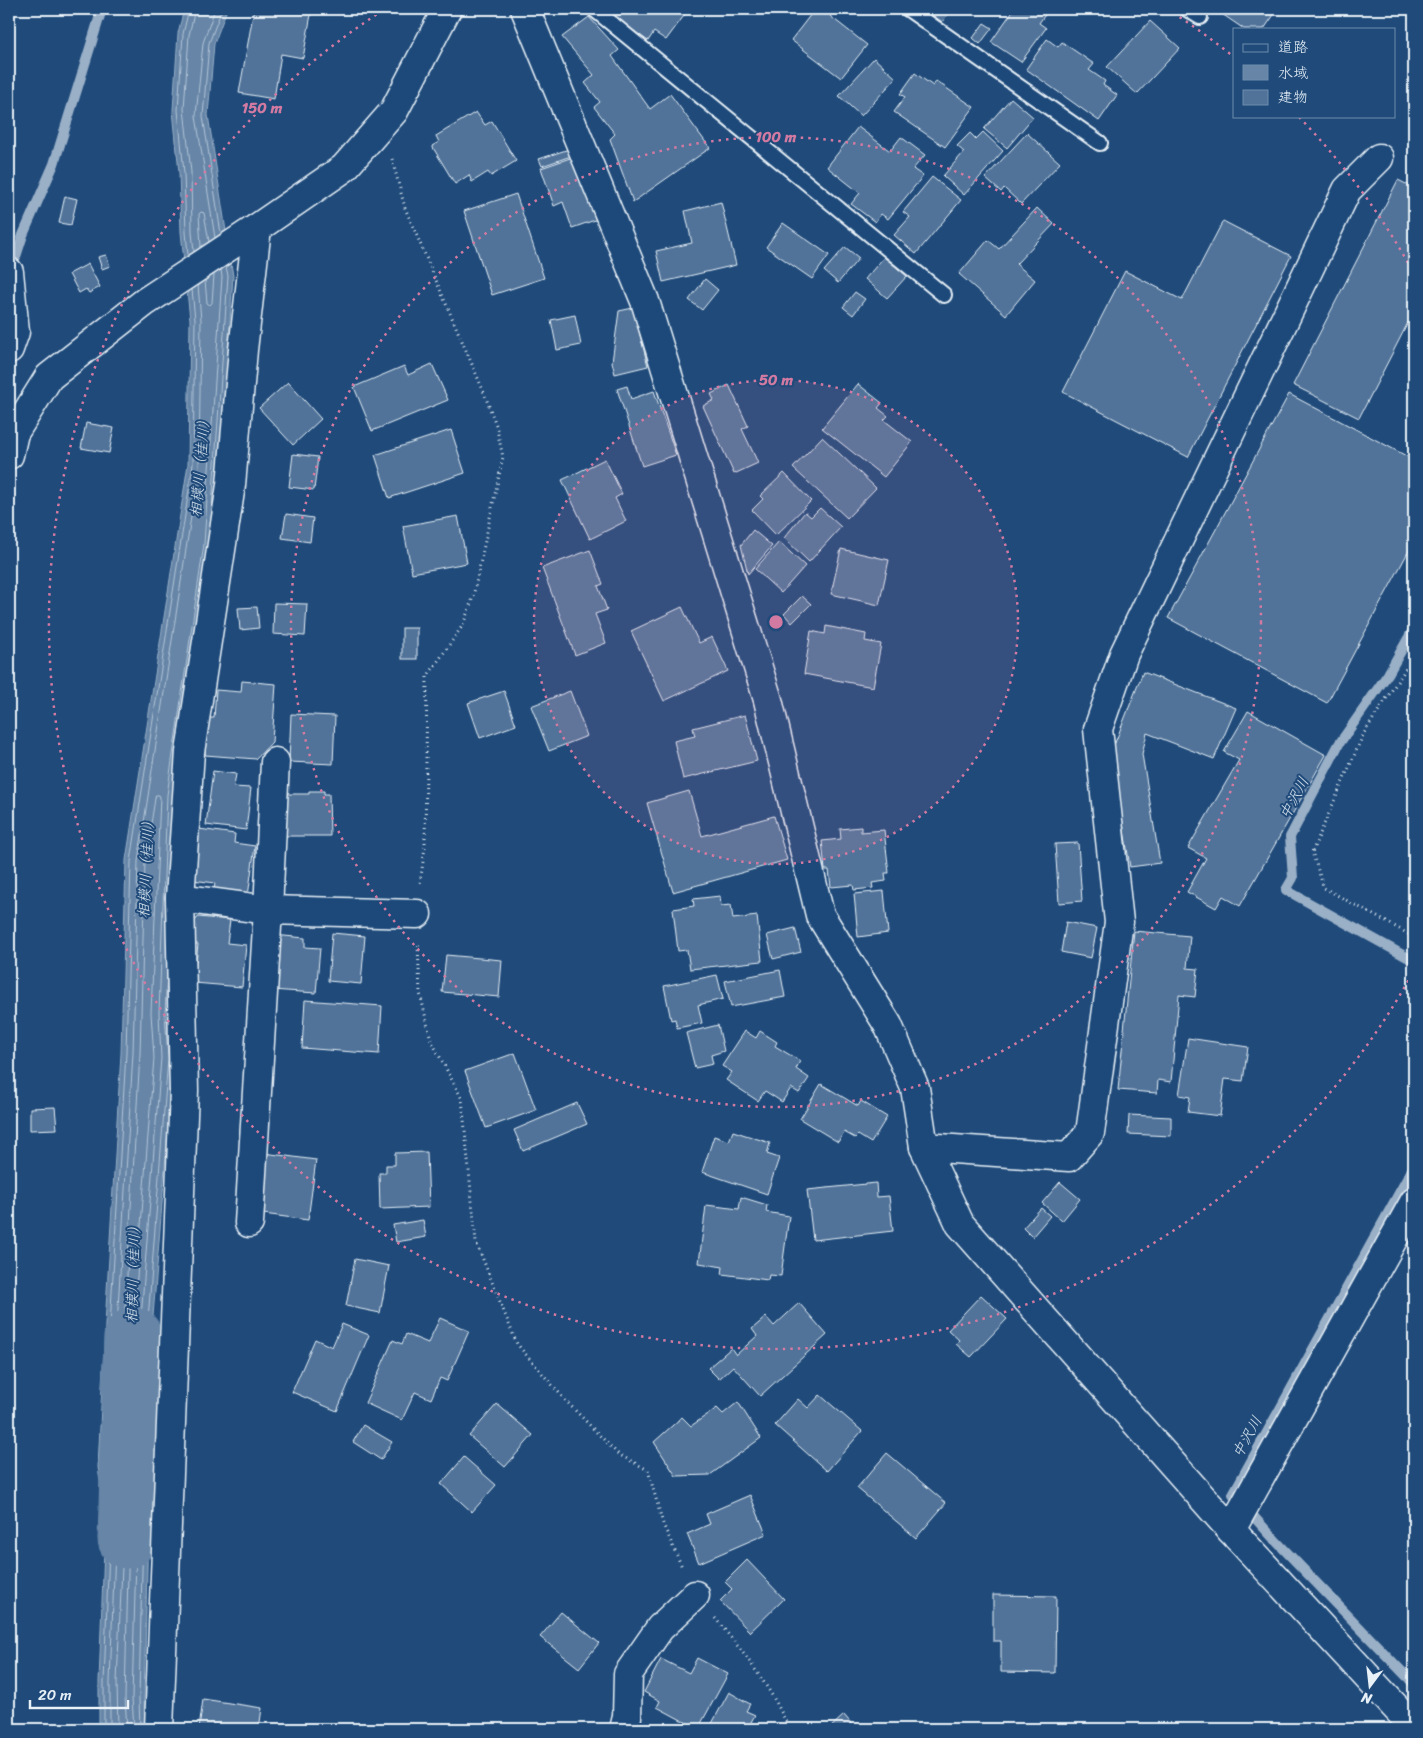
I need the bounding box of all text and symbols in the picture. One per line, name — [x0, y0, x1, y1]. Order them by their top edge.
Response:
legend — [1233, 28, 1396, 118]
text: 道路 — [1278, 34, 1308, 60]
text: 水域 — [1278, 60, 1308, 86]
text: 建物 — [1278, 84, 1308, 110]
text: 150 m — [242, 95, 283, 121]
text: 100 m — [756, 124, 797, 150]
text: 50 m — [759, 367, 794, 393]
water label: 相模川（桂川） — [182, 412, 218, 518]
centre of rings — [767, 613, 785, 631]
water label: 中沢川 — [1272, 772, 1316, 824]
water label: 相模川（桂川） — [130, 813, 162, 919]
water label: 相模川（桂川） — [118, 1218, 148, 1324]
water label: 中沢川 — [1225, 1411, 1269, 1463]
north arrow — [1346, 1660, 1396, 1710]
scale bar — [30, 1678, 128, 1710]
text: 20 m — [38, 1682, 72, 1708]
text: N — [1359, 1685, 1376, 1712]

